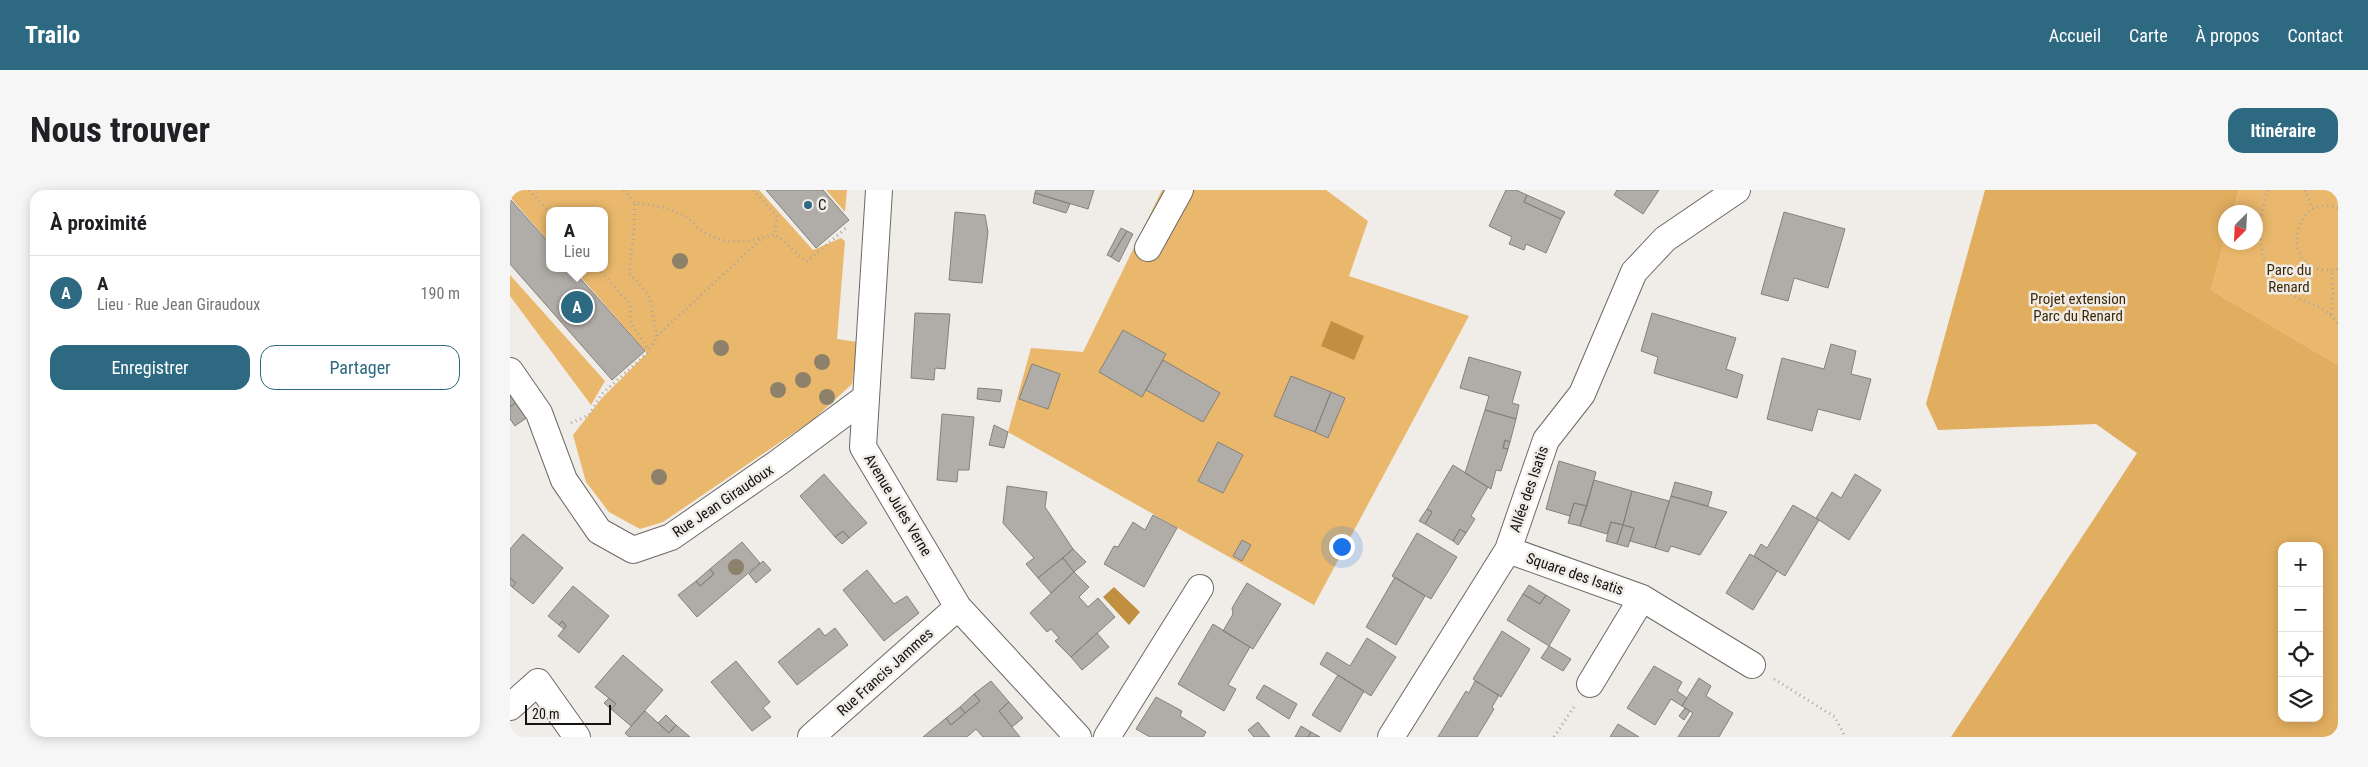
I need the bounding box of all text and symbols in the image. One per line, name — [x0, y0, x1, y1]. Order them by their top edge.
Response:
text: Trailo — [25, 21, 80, 49]
text: Accueil — [2049, 25, 2101, 46]
text: Carte — [2129, 25, 2168, 46]
text: À propos — [2196, 25, 2259, 46]
text: Contact — [2287, 25, 2343, 46]
button: Itinéraire — [2228, 108, 2338, 153]
text: Nous trouver — [30, 110, 210, 151]
place label: C — [818, 196, 827, 214]
marker: C — [802, 199, 814, 211]
north arrow — [2218, 205, 2263, 250]
popup — [546, 207, 608, 272]
text: À proximité — [50, 211, 147, 235]
text: A — [564, 219, 575, 242]
text: Lieu — [564, 242, 590, 261]
park label: Parc du Renard — [2267, 261, 2311, 296]
text: A — [97, 272, 108, 295]
text: A — [61, 284, 71, 303]
text: 190 m — [421, 284, 460, 303]
pin: A — [561, 288, 593, 326]
park label: Projet extension Parc du Renard — [2030, 290, 2126, 325]
text: Lieu · Rue Jean Giraudoux — [97, 295, 260, 314]
button: Enregistrer — [50, 345, 250, 390]
button: Partager — [260, 345, 460, 390]
street label: Allée des Isatis — [1506, 443, 1552, 535]
street label: Avenue Jules Verne — [860, 451, 936, 559]
street label: Rue Jean Giraudoux — [669, 460, 777, 541]
your location — [1329, 534, 1355, 560]
map controls — [2278, 542, 2323, 722]
button: + — [2278, 542, 2323, 587]
street label: Square des Isatis — [1524, 549, 1626, 599]
button: − — [2278, 587, 2323, 632]
street label: Rue Francis Jammes — [833, 624, 937, 720]
button: locate — [2278, 632, 2323, 677]
button: layers — [2278, 677, 2323, 722]
scale bar — [525, 702, 611, 725]
text: 20 m — [532, 706, 560, 722]

